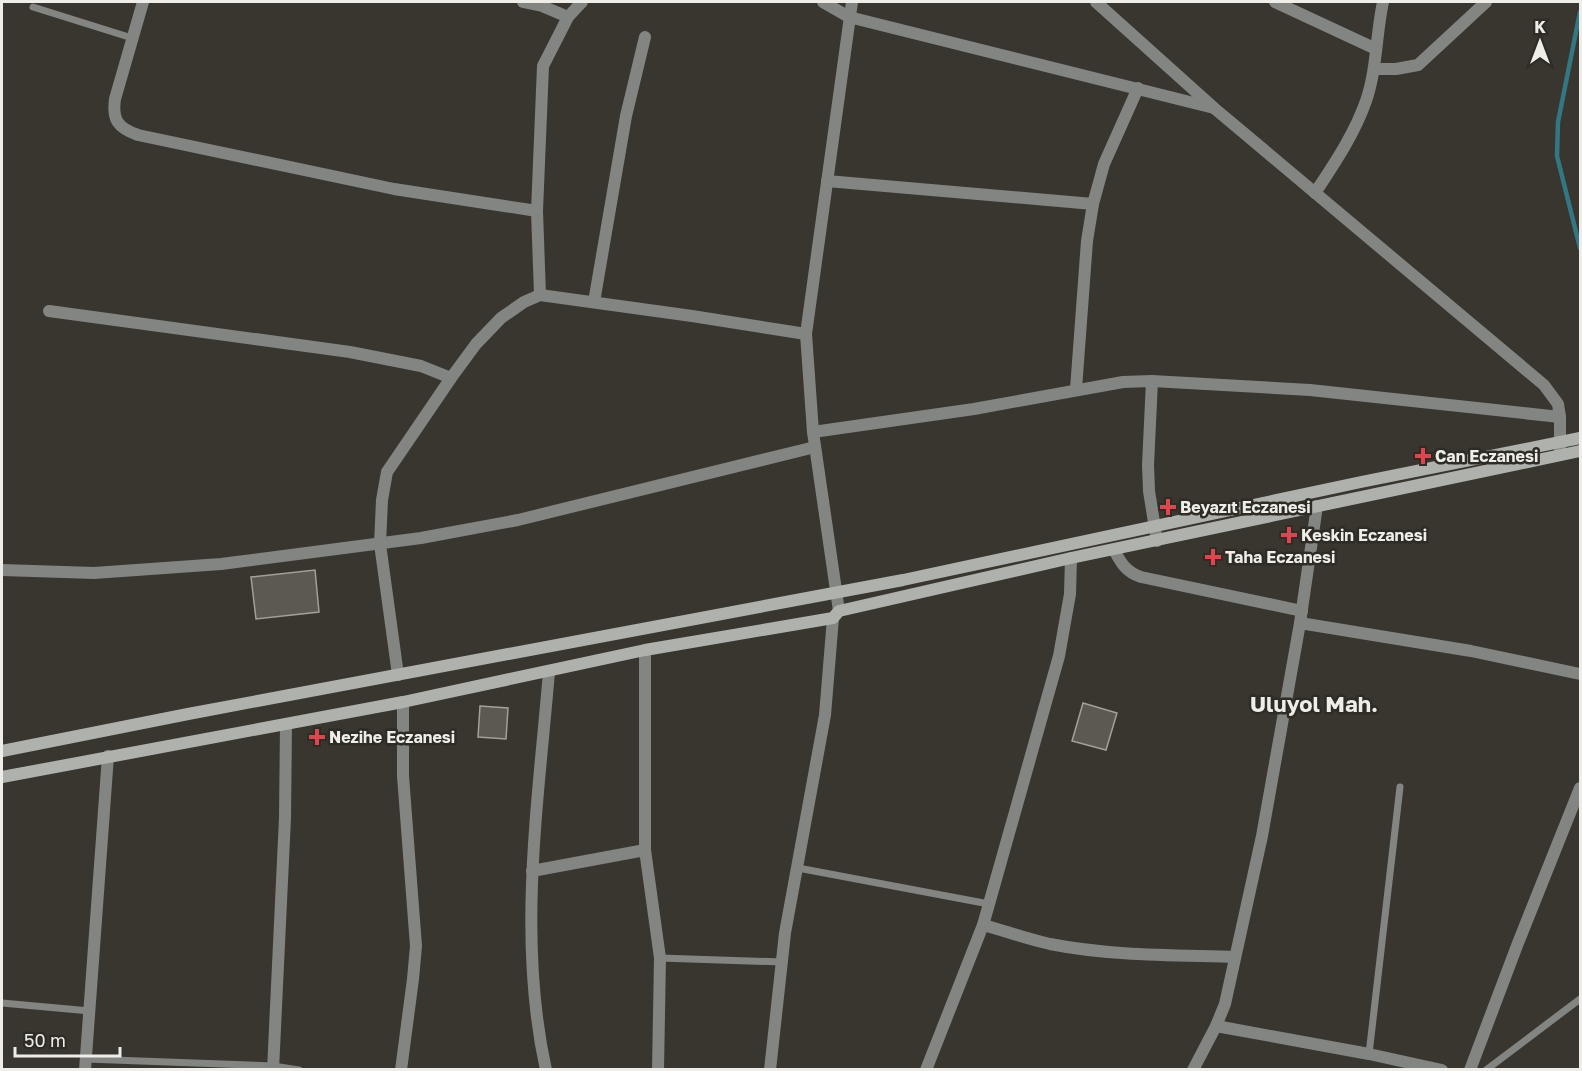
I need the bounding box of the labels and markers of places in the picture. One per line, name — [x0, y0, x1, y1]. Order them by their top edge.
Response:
place label: Can Eczanesi — [1435, 446, 1538, 466]
marker: Can Eczanesi — [1416, 449, 1430, 463]
place label: Beyazıt Eczanesi — [1180, 497, 1311, 517]
marker: Beyazıt Eczanesi — [1161, 500, 1175, 514]
place label: Keskin Eczanesi — [1301, 525, 1427, 545]
marker: Keskin Eczanesi — [1282, 528, 1296, 542]
place label: Taha Eczanesi — [1225, 547, 1335, 567]
marker: Taha Eczanesi — [1206, 550, 1220, 564]
place label: Nezihe Eczanesi — [329, 727, 455, 747]
marker: Nezihe Eczanesi — [310, 730, 324, 744]

